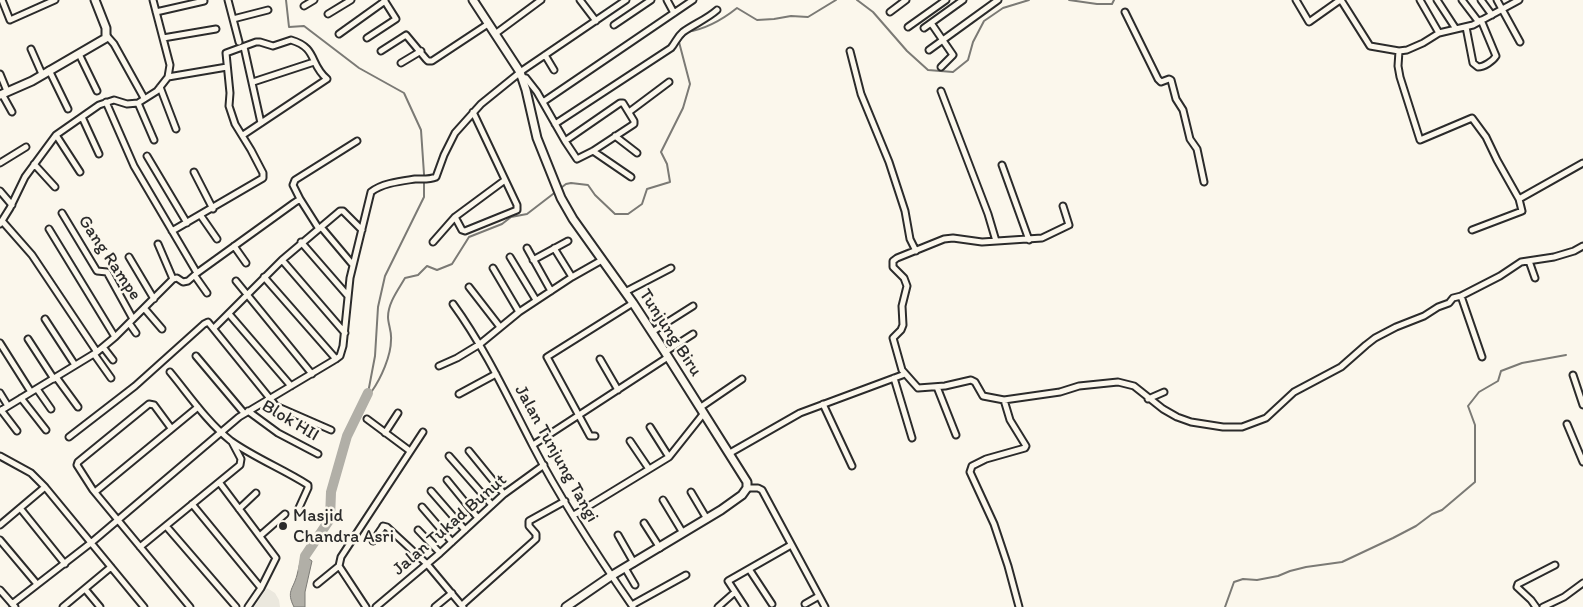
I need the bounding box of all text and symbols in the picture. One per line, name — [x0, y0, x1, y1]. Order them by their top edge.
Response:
street label: Gang Rampe — [73, 211, 145, 305]
street label: Tunjung Biru — [634, 285, 706, 381]
street label: Jalan Tunjung Tangi — [509, 382, 603, 526]
street label: Blok HII — [257, 396, 323, 446]
street label: Jalan Tukad Bunut — [388, 470, 512, 580]
place label: Masjid Chandra Asri — [293, 505, 394, 548]
marker: Masjid Chandra Asri — [277, 520, 289, 532]

